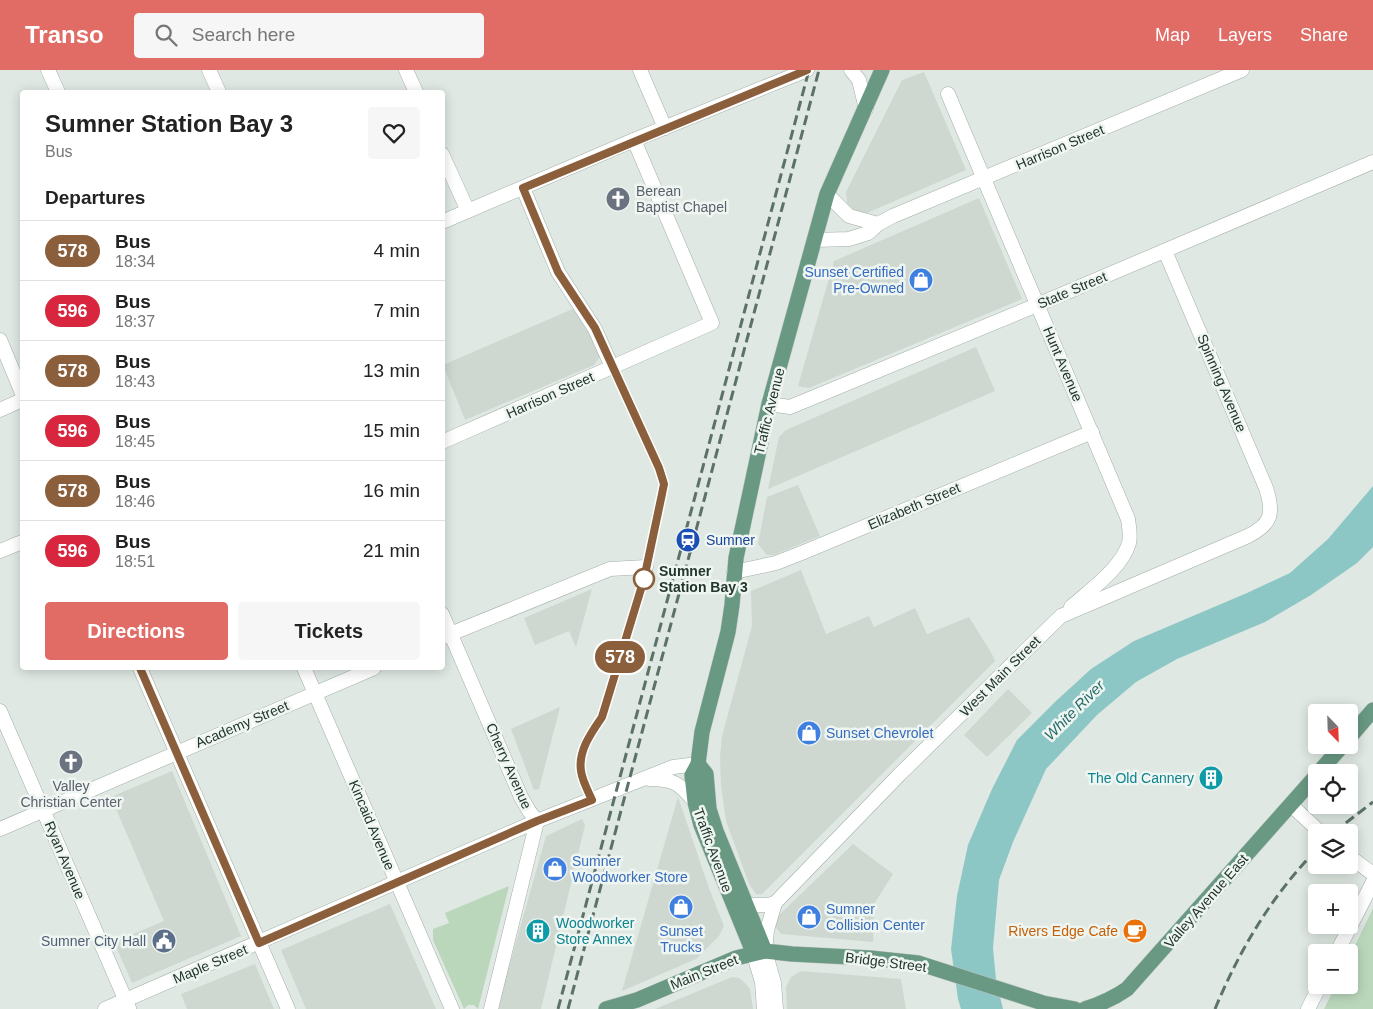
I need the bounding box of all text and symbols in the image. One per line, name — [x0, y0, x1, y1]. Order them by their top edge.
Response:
search box — [134, 13, 484, 58]
text: Transo — [25, 21, 104, 48]
icon: search — [152, 21, 180, 49]
text: Search here — [192, 24, 295, 45]
text: Map — [1155, 25, 1190, 45]
text: Layers — [1218, 25, 1272, 45]
text: Share — [1300, 25, 1348, 45]
button: heart — [368, 107, 420, 159]
text: Sumner Station Bay 3 — [45, 110, 293, 137]
street label: Harrison Street — [1014, 121, 1107, 173]
text: Bus — [45, 143, 73, 160]
place label: Berean Baptist Chapel — [636, 183, 727, 215]
church icon: Berean Baptist Chapel — [605, 186, 631, 212]
text: Departures — [45, 187, 145, 208]
text: Bus — [115, 231, 151, 252]
text: 4 min — [374, 240, 420, 261]
text: 578 — [57, 241, 88, 261]
text: 18:34 — [115, 253, 155, 270]
place label: Sunset Certified Pre-Owned — [804, 264, 904, 296]
shop icon: Sunset Certified Pre-Owned — [908, 267, 934, 293]
street label: State Street — [1035, 268, 1109, 312]
text: Bus — [115, 291, 151, 312]
text: 7 min — [374, 300, 420, 321]
text: 596 — [57, 301, 88, 321]
text: 18:37 — [115, 313, 155, 330]
street label: Hunt Avenue — [1040, 324, 1086, 404]
street label: Spinning Avenue — [1194, 332, 1250, 435]
text: Bus — [115, 351, 151, 372]
text: 13 min — [363, 360, 420, 381]
text: 578 — [57, 361, 88, 381]
street label: Traffic Avenue — [751, 366, 788, 456]
street label: Harrison Street — [504, 369, 596, 421]
text: 18:43 — [115, 373, 155, 390]
text: Bus — [115, 411, 151, 432]
text: 15 min — [363, 420, 420, 441]
text: 596 — [57, 421, 88, 441]
text: 18:45 — [115, 433, 155, 450]
text: Bus — [115, 471, 151, 492]
street label: Elizabeth Street — [865, 479, 963, 533]
text: 16 min — [363, 480, 420, 501]
text: 578 — [57, 481, 88, 501]
text: 18:46 — [115, 493, 155, 510]
station icon: Sumner — [675, 527, 701, 553]
text: Bus — [115, 531, 151, 552]
place label: Sumner — [706, 532, 755, 548]
text: 21 min — [363, 540, 420, 561]
text: 596 — [57, 541, 88, 561]
text: 18:51 — [115, 553, 155, 570]
place label: Sumner Station Bay 3 — [659, 563, 748, 595]
marker: Sumner Station Bay 3 — [633, 568, 655, 590]
button: Directions — [45, 602, 228, 660]
button: Tickets — [238, 602, 420, 660]
street label: West Main Street — [956, 632, 1044, 720]
line badge: 578 — [591, 641, 649, 673]
text: 578 — [605, 647, 635, 667]
water label: White River — [1041, 676, 1108, 743]
street label: Academy Street — [193, 697, 291, 751]
north arrow — [1308, 704, 1358, 754]
map controls — [1308, 704, 1358, 994]
shop icon: Sunset Chevrolet — [796, 720, 822, 746]
street label: Cherry Avenue — [483, 721, 535, 812]
place label: Sunset Chevrolet — [826, 725, 934, 741]
church icon: Valley Christian Center — [58, 749, 84, 775]
button: locate — [1308, 764, 1358, 814]
building icon: The Old Cannery — [1198, 765, 1224, 791]
place label: The Old Cannery — [1087, 770, 1194, 786]
place label: Valley Christian Center — [20, 778, 122, 810]
street label: Kincaid Avenue — [346, 778, 398, 873]
street label: Traffic Avenue — [690, 806, 736, 894]
street label: Ryan Avenue — [41, 819, 89, 902]
button: layers — [1308, 824, 1358, 874]
street label: Valley Avenue East — [1161, 851, 1251, 951]
place label: Sumner Woodworker Store — [572, 853, 688, 885]
shop icon: Sumner Woodworker Store — [542, 856, 568, 882]
button: + — [1308, 884, 1358, 934]
shop icon: Sunset Trucks — [668, 894, 694, 920]
place label: Sumner Collision Center — [826, 901, 925, 933]
shop icon: Sumner Collision Center — [796, 904, 822, 930]
place label: Woodworker Store Annex — [556, 915, 635, 947]
building icon: Woodworker Store Annex — [525, 918, 551, 944]
cafe icon: Rivers Edge Cafe — [1122, 918, 1148, 944]
place label: Sunset Trucks — [659, 923, 703, 955]
place label: Rivers Edge Cafe — [1008, 923, 1118, 939]
public building icon: Sumner City Hall — [151, 928, 177, 954]
place label: Sumner City Hall — [41, 933, 146, 949]
street label: Maple Street — [170, 941, 250, 987]
button: − — [1308, 944, 1358, 994]
street label: Bridge Street — [844, 949, 928, 975]
street label: Main Street — [668, 951, 740, 993]

